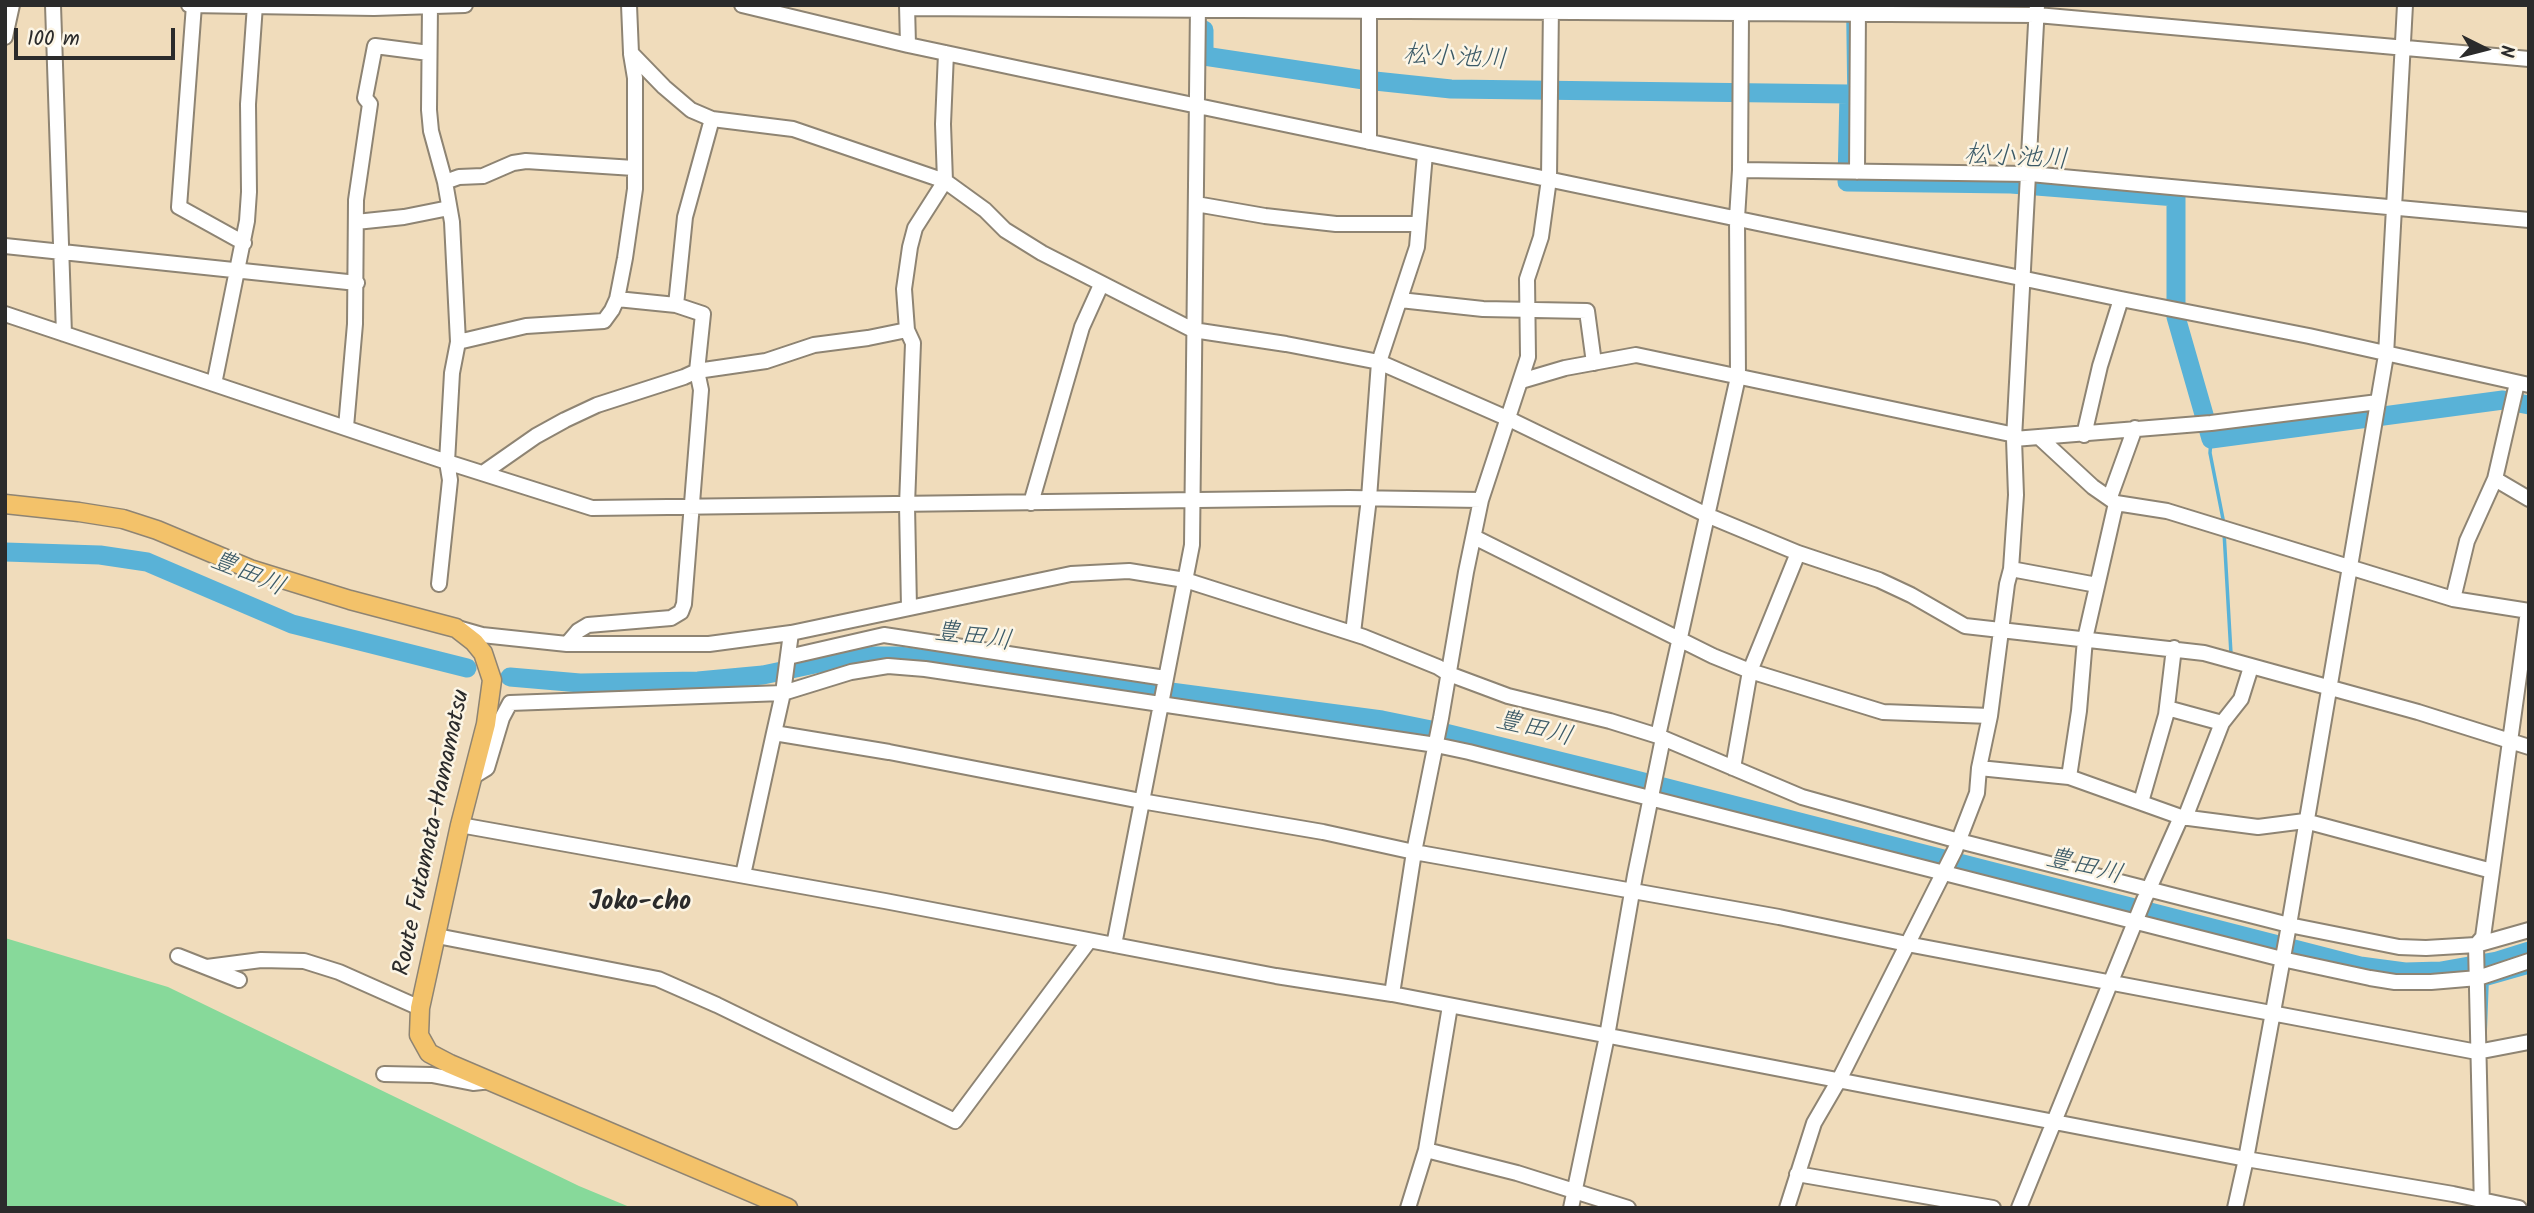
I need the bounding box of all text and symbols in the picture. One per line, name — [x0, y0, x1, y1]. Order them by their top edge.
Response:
scale bar — [18, 14, 178, 58]
north arrow — [2450, 14, 2520, 84]
text: 100 m — [27, 23, 80, 56]
water label: 松小池川 — [1402, 42, 1508, 78]
text: N — [2490, 44, 2521, 59]
water label: 松小池川 — [1963, 142, 2069, 178]
water label: 豊田川 — [205, 546, 289, 606]
water label: 豊田川 — [932, 618, 1014, 660]
street label: Route Futamata-Hamamatsu — [390, 687, 478, 979]
water label: 豊田川 — [1492, 706, 1576, 756]
water label: 豊田川 — [2042, 844, 2126, 894]
district label: Joko-cho — [589, 889, 691, 921]

